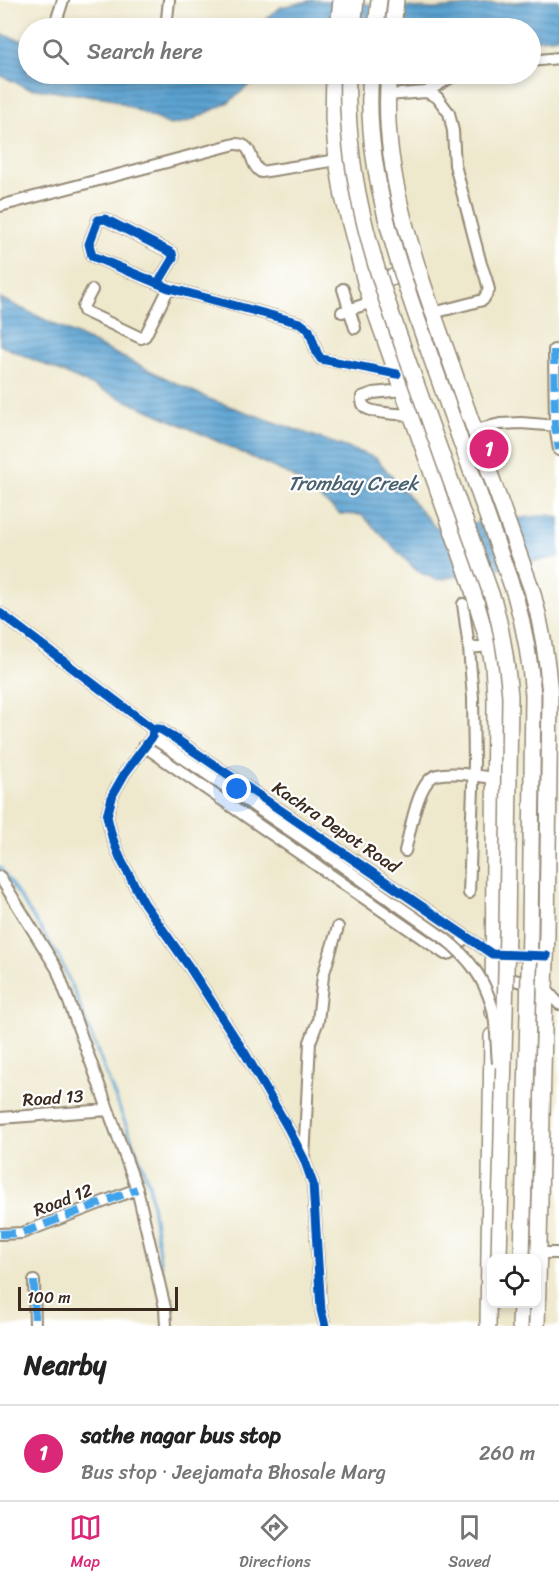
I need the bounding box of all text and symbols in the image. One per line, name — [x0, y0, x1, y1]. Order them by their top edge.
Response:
search box — [18, 18, 541, 84]
text: Search here — [87, 32, 203, 71]
icon: search — [39, 35, 72, 68]
pin: 1 — [470, 426, 508, 472]
water label: Trombay Creek — [288, 466, 420, 501]
street label: Kachra Depot Road — [265, 772, 408, 883]
your location — [222, 774, 251, 803]
street label: Road 13 — [22, 1080, 85, 1116]
street label: Road 12 — [29, 1174, 97, 1226]
map controls — [487, 1254, 541, 1308]
button: locate — [487, 1254, 541, 1308]
text: 100 m — [27, 1283, 71, 1312]
scale bar — [18, 1284, 178, 1312]
text: Nearby — [24, 1342, 106, 1388]
text: sathe nagar bus stop — [81, 1416, 281, 1455]
text: 1 — [39, 1436, 48, 1471]
text: 260 m — [479, 1436, 535, 1471]
text: Bus stop · Jeejamata Bhosale Marg — [81, 1455, 386, 1490]
tab: Map — [69, 1511, 102, 1576]
tab: Directions — [239, 1511, 311, 1576]
tab: Saved — [448, 1511, 490, 1576]

